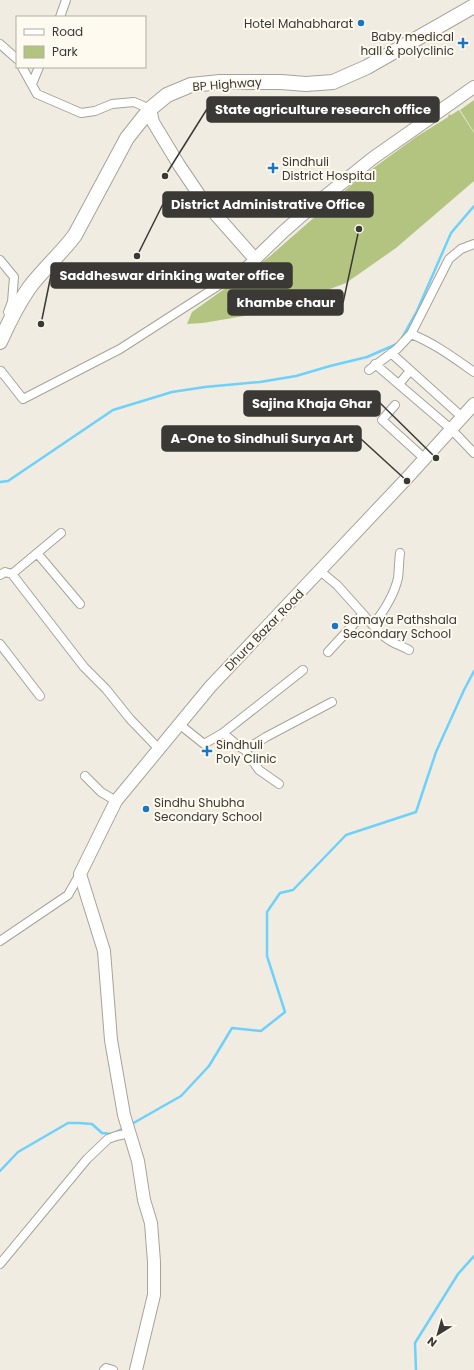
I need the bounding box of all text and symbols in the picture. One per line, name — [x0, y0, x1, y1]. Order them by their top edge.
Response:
place label: Hotel Mahabharat — [244, 15, 353, 32]
legend — [16, 16, 146, 68]
marker: Hotel Mahabharat — [356, 18, 366, 28]
text: Road — [52, 23, 83, 40]
place label: Baby medical hall & polyclinic — [360, 28, 454, 59]
marker: Baby medical hall & polyclinic — [457, 37, 469, 49]
text: Park — [52, 43, 79, 60]
street label: BP Highway — [192, 73, 262, 95]
callout: State agriculture research office — [207, 97, 439, 122]
text: State agriculture research office — [215, 100, 431, 119]
place label: Sindhuli District Hospital — [282, 153, 375, 184]
marker: Sindhuli District Hospital — [267, 162, 279, 174]
callout: District Administrative Office — [163, 192, 373, 217]
text: District Administrative Office — [171, 195, 365, 214]
callout: Saddheswar drinking water office — [51, 263, 292, 288]
text: Saddheswar drinking water office — [59, 266, 285, 285]
callout: khambe chaur — [228, 290, 343, 315]
text: khambe chaur — [237, 293, 336, 312]
callout: Sajina Khaja Ghar — [244, 391, 380, 416]
text: Sajina Khaja Ghar — [252, 394, 372, 413]
callout: A-One to Sindhuli Surya Art — [162, 426, 361, 451]
text: A-One to Sindhuli Surya Art — [170, 429, 354, 448]
street label: Dhura Bazar Road — [221, 585, 307, 675]
place label: Samaya Pathshala Secondary School — [343, 611, 457, 642]
marker: Samaya Pathshala Secondary School — [330, 621, 340, 631]
place label: Sindhuli Poly Clinic — [216, 736, 277, 767]
marker: Sindhuli Poly Clinic — [201, 745, 213, 757]
place label: Sindhu Shubha Secondary School — [154, 794, 262, 825]
marker: Sindhu Shubha Secondary School — [141, 804, 151, 814]
north arrow — [418, 1314, 458, 1354]
text: N — [424, 1333, 440, 1351]

